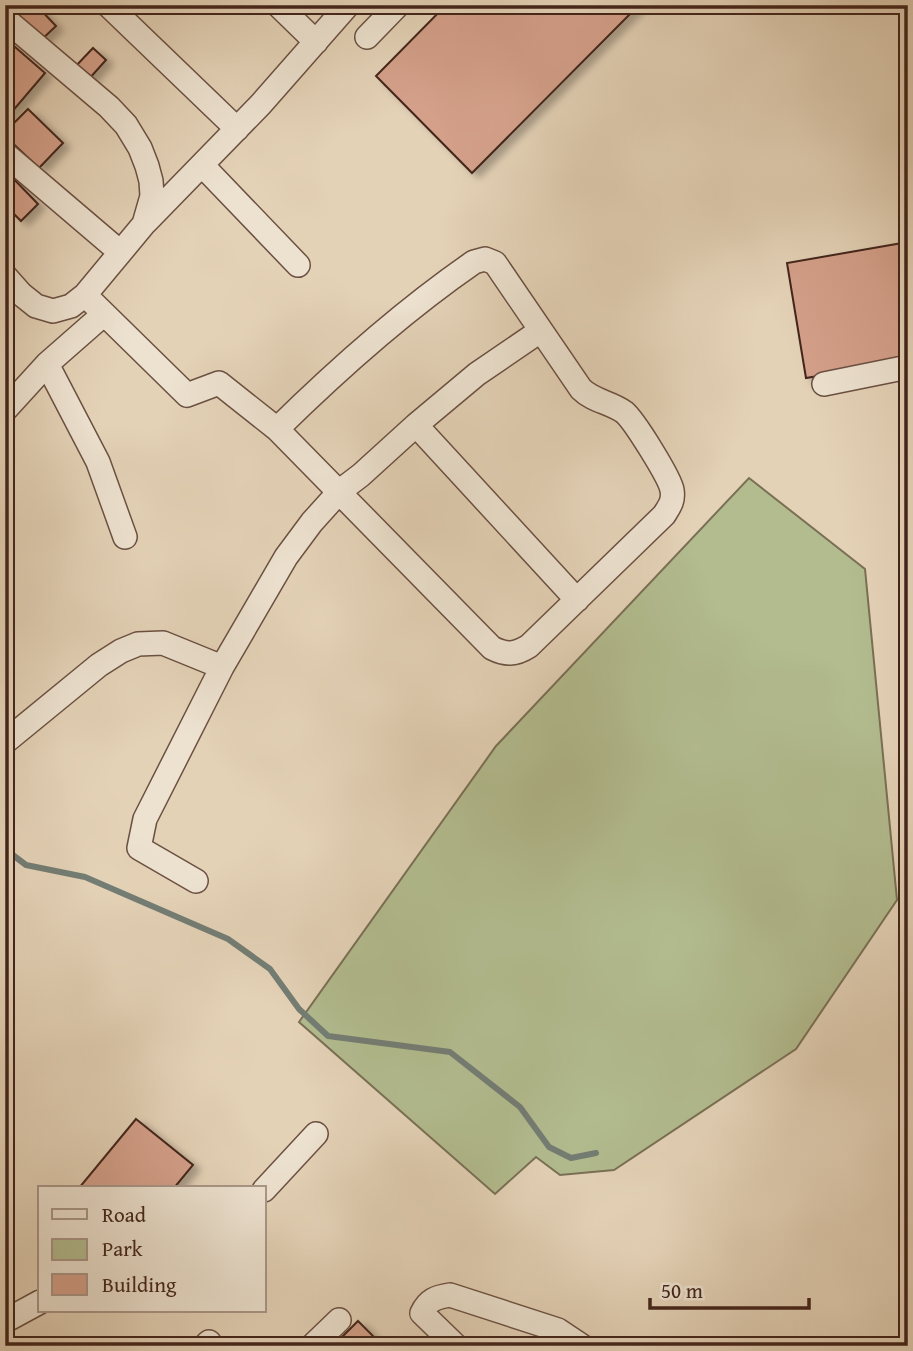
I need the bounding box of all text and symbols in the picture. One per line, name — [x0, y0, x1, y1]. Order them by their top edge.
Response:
legend — [38, 1186, 266, 1312]
text: Road — [102, 1199, 147, 1230]
text: Park — [102, 1233, 143, 1264]
scale bar — [650, 1267, 810, 1311]
text: Building — [102, 1269, 177, 1300]
text: 50 m — [661, 1275, 703, 1306]

